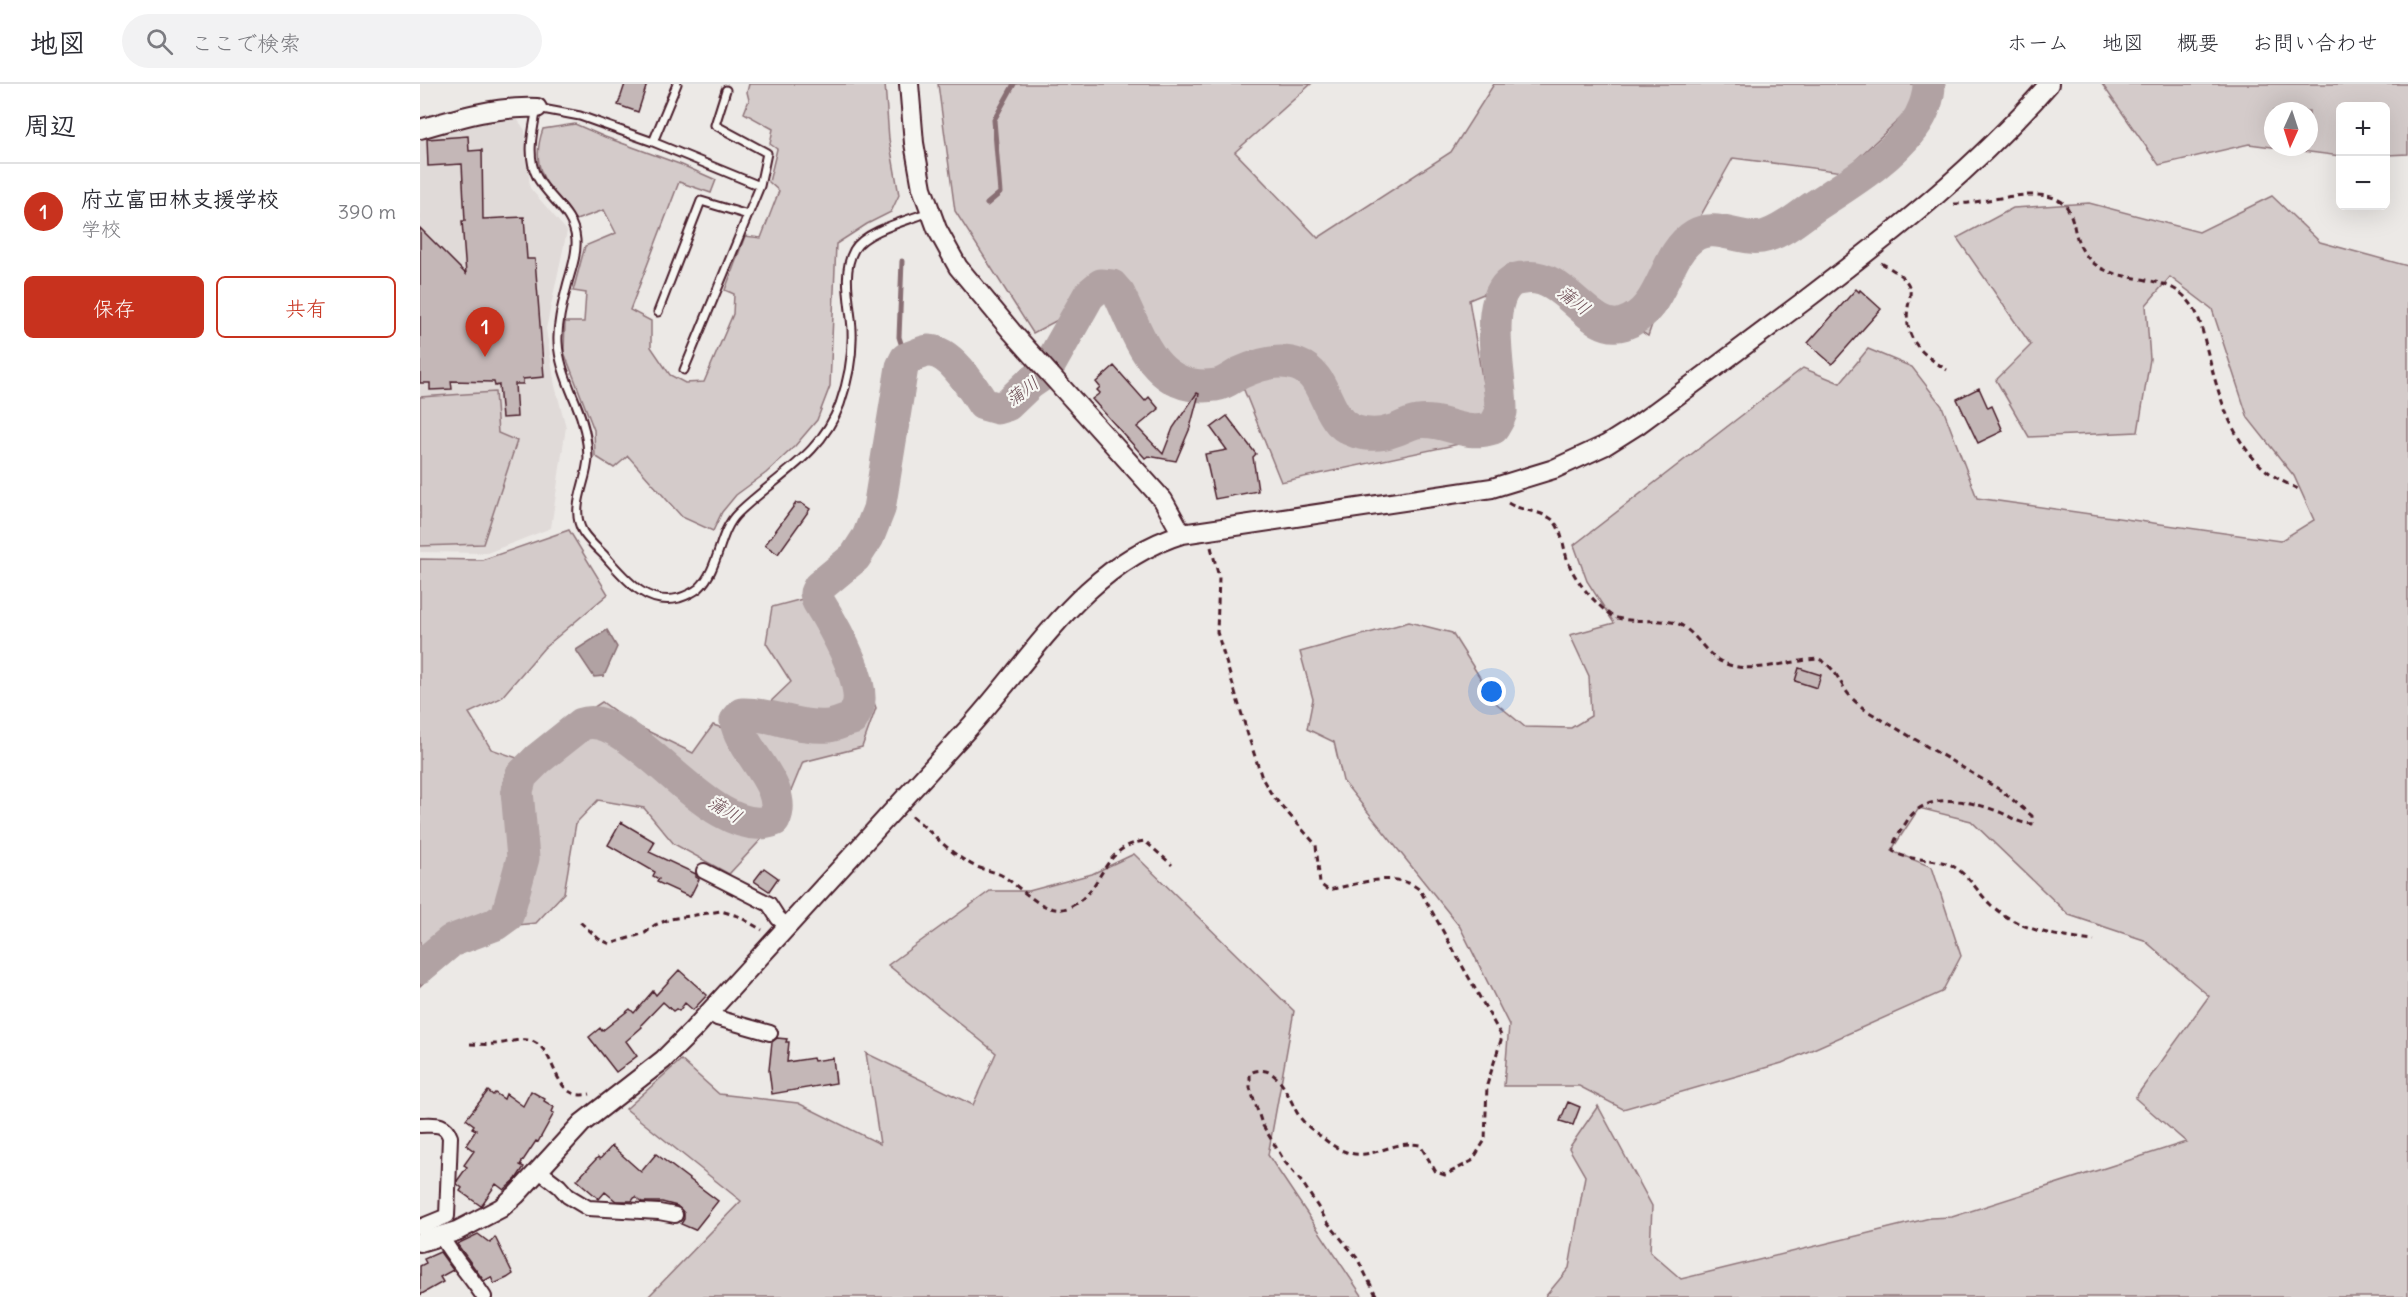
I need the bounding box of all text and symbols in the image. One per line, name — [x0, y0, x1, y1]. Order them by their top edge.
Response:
search box — [122, 14, 542, 68]
text: 地図 — [30, 25, 86, 61]
icon: search — [143, 25, 176, 58]
text: ここで検索 — [191, 29, 301, 57]
text: ホーム — [2007, 29, 2069, 56]
text: 地図 — [2102, 29, 2144, 56]
text: 概要 — [2177, 29, 2219, 56]
text: お問い合わせ — [2252, 29, 2378, 56]
north arrow — [2264, 102, 2318, 156]
map controls — [2336, 102, 2390, 210]
button: + — [2336, 102, 2390, 156]
text: 周辺 — [24, 109, 76, 142]
button: − — [2336, 156, 2390, 210]
text: 府立富田林支援学校 — [81, 185, 279, 213]
text: 1 — [40, 199, 47, 224]
text: 390 m — [338, 199, 396, 224]
text: 学校 — [81, 216, 121, 241]
button: 保存 — [24, 276, 204, 338]
button: 共有 — [216, 276, 396, 338]
water label: 蒲川 — [1553, 280, 1595, 320]
pin: 1 — [466, 308, 504, 357]
water label: 蒲川 — [1001, 371, 1043, 411]
your location — [1477, 677, 1506, 706]
water label: 蒲川 — [704, 790, 746, 828]

